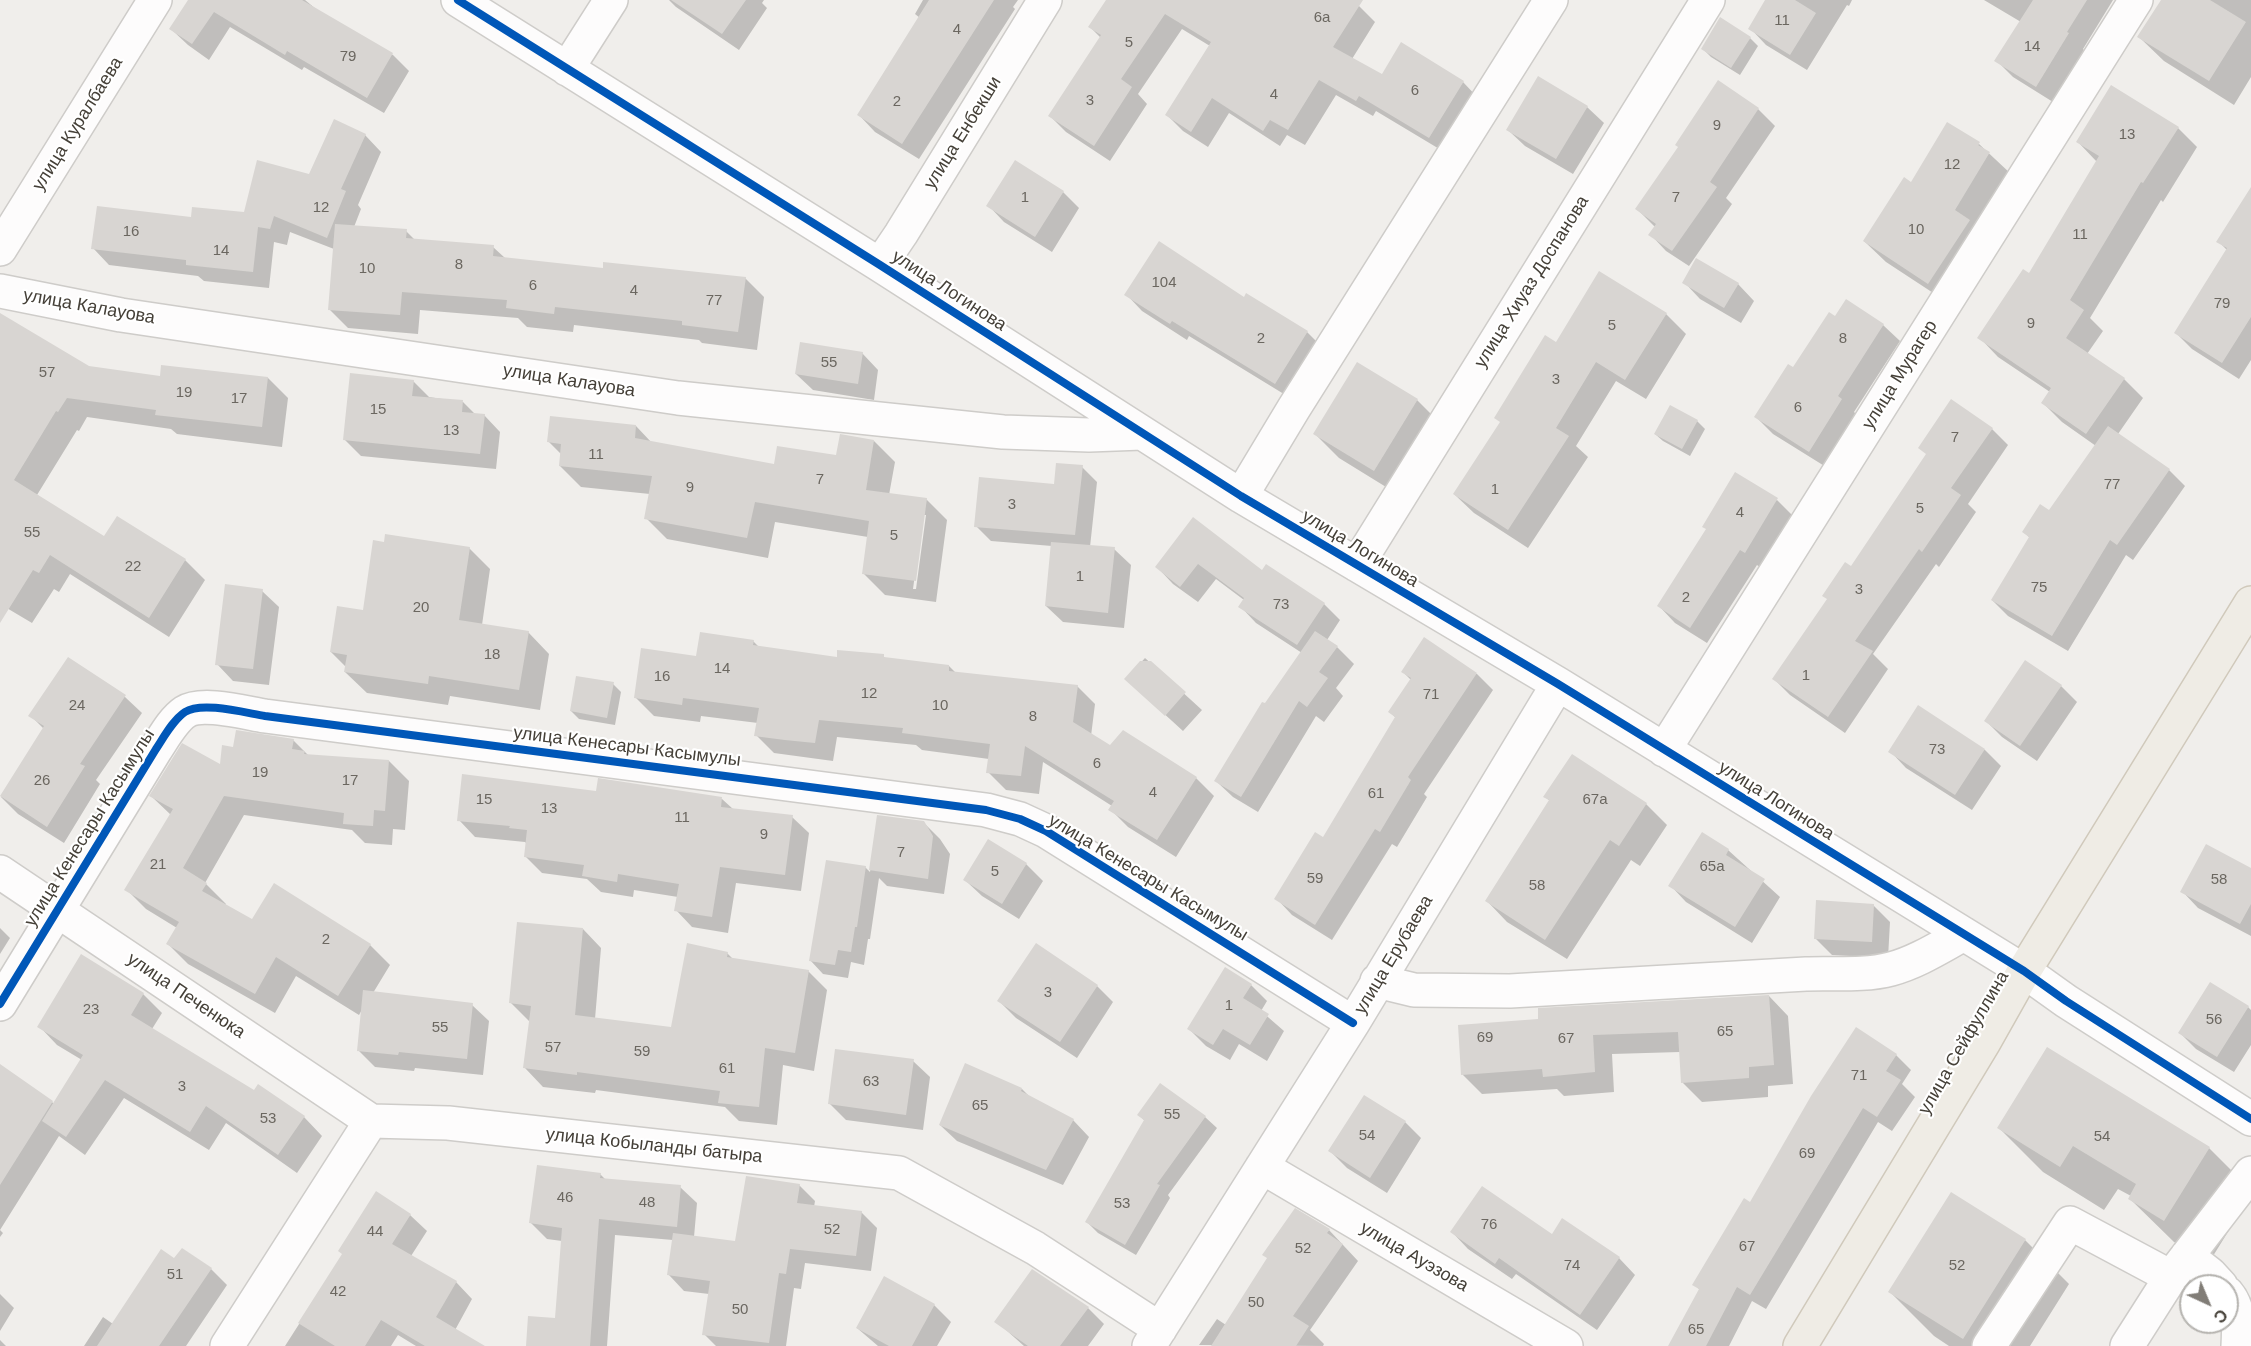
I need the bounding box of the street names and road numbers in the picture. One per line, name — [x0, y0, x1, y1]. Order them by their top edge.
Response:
street label: улица Куралбаева — [28, 53, 128, 195]
street label: улица Енбекши — [920, 73, 1006, 193]
street label: улица Хиуаз Доспанова — [1470, 192, 1594, 372]
street label: улица Логинова — [888, 246, 1010, 336]
street label: улица Калауова — [21, 285, 157, 329]
street label: улица Мурагер — [1858, 316, 1942, 434]
street label: улица Калауова — [501, 360, 637, 402]
street label: улица Логинова — [1298, 506, 1422, 592]
street label: улица Кенесары Касымулы — [512, 722, 742, 772]
street label: улица Кенесары Касымулы — [20, 725, 160, 931]
street label: улица Логинова — [1714, 757, 1838, 845]
street label: улица Кенесары Касымулы — [1044, 810, 1252, 946]
street label: улица Ерубаева — [1350, 892, 1438, 1018]
street label: улица Печенюка — [123, 948, 249, 1044]
street label: улица Сейфуллина — [1914, 968, 2014, 1118]
street label: улица Кобыланды батыра — [545, 1124, 763, 1168]
street label: улица Ауэзова — [1356, 1217, 1472, 1297]

